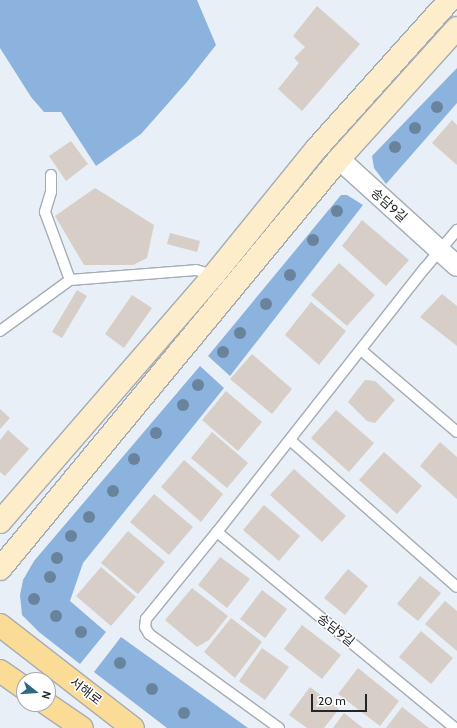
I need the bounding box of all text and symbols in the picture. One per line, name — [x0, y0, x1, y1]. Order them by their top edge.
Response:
street label: 송담9길 — [368, 185, 410, 225]
street label: 송담9길 — [314, 610, 358, 650]
north arrow — [16, 672, 56, 712]
street label: 서해로 — [67, 674, 105, 708]
scale bar — [313, 686, 369, 712]
text: N — [39, 689, 54, 701]
text: 20 m — [318, 693, 346, 708]

